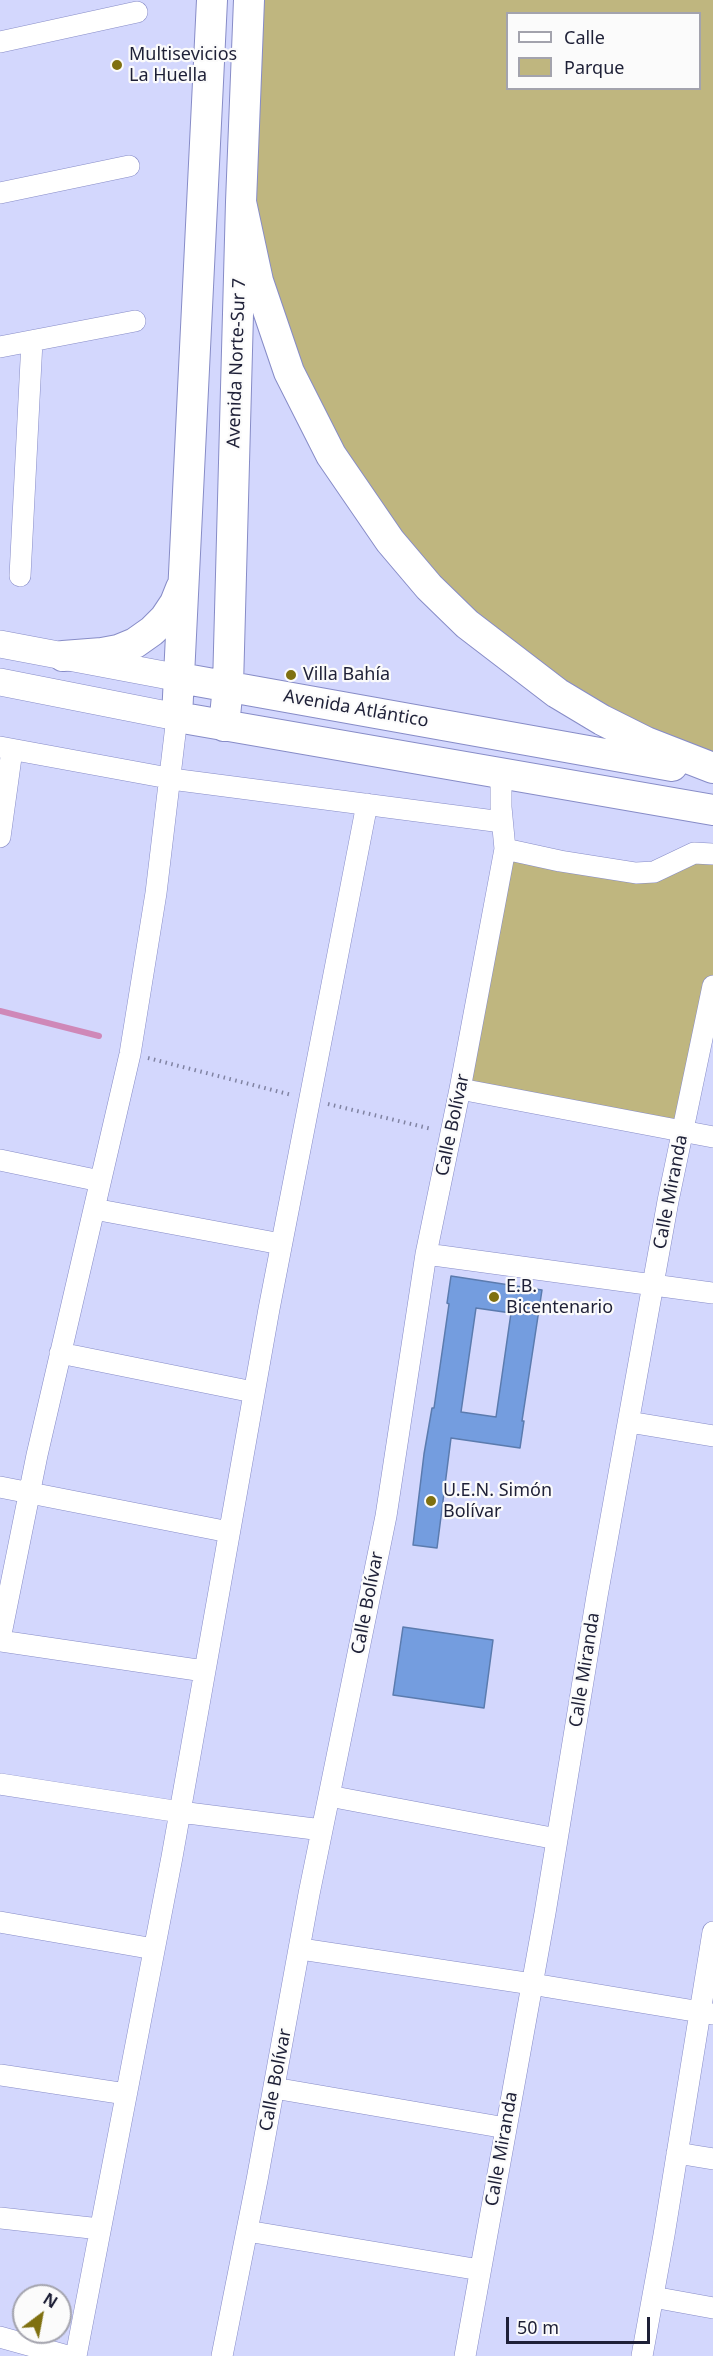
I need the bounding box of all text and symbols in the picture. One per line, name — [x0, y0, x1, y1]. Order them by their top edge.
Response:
legend — [506, 12, 701, 90]
text: Calle — [564, 25, 605, 49]
place label: Multisevicios La Huella — [129, 44, 237, 86]
text: Parque — [564, 55, 624, 79]
marker: Multisevicios La Huella — [110, 58, 124, 72]
street label: Avenida Norte-Sur 7 — [223, 278, 251, 448]
place label: Villa Bahía — [303, 664, 390, 686]
marker: Villa Bahía — [284, 668, 298, 682]
street label: Avenida Atlántico — [282, 686, 430, 732]
street label: Calle Bolívar — [432, 1072, 474, 1178]
street label: Calle Miranda — [649, 1133, 693, 1251]
place label: E.B. Bicentenario — [506, 1276, 613, 1318]
marker: E.B. Bicentenario — [487, 1290, 501, 1304]
place label: U.E.N. Simón Bolívar — [443, 1480, 552, 1522]
marker: U.E.N. Simón Bolívar — [424, 1494, 438, 1508]
street label: Calle Bolívar — [347, 1550, 389, 1656]
street label: Calle Miranda — [565, 1611, 605, 1729]
street label: Calle Bolívar — [255, 2027, 297, 2133]
street label: Calle Miranda — [481, 2090, 523, 2208]
north arrow — [12, 2284, 72, 2344]
text: N — [39, 2288, 62, 2313]
scale bar — [509, 2305, 653, 2343]
text: 50 m — [517, 2315, 559, 2339]

